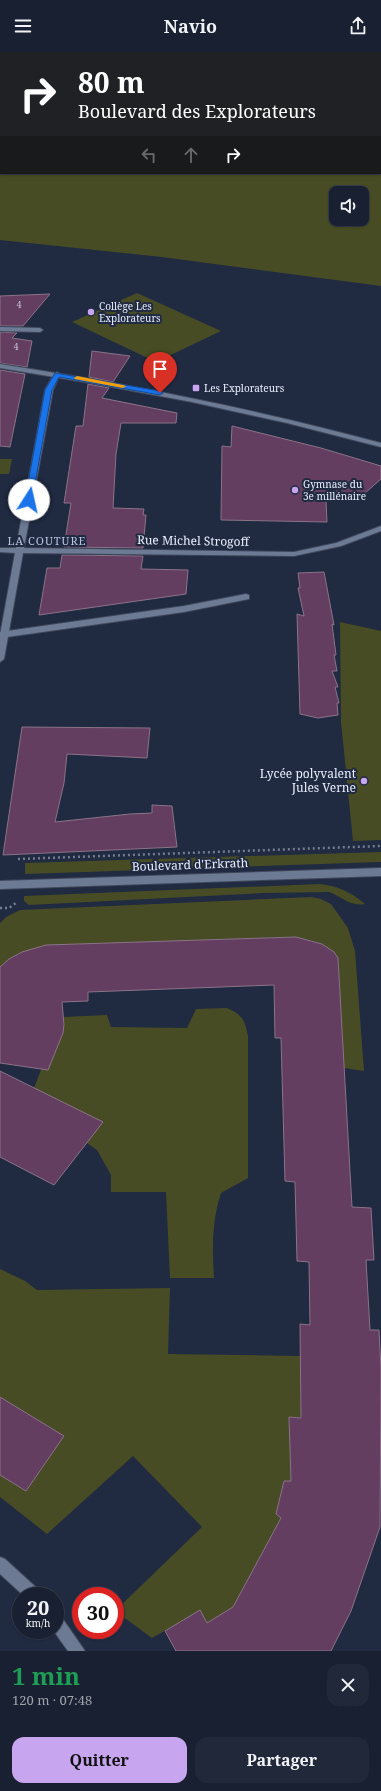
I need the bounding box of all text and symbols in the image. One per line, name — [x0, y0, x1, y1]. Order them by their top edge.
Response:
text: Navio — [164, 14, 217, 38]
icon: menu — [12, 15, 34, 37]
icon: share — [347, 15, 369, 37]
text: 80 m — [78, 63, 145, 101]
icon: right — [12, 68, 64, 120]
text: Boulevard des Explorateurs — [78, 99, 316, 123]
icon: left — [138, 144, 160, 166]
icon: ahead — [180, 144, 202, 166]
icon: right — [222, 144, 244, 166]
map controls — [329, 186, 369, 226]
button: sound — [329, 186, 369, 226]
house number: 4 — [16, 298, 22, 311]
place label: Collège Les Explorateurs — [99, 299, 161, 325]
marker: Collège Les Explorateurs — [86, 307, 96, 317]
house number: 4 — [13, 340, 19, 353]
pin — [143, 352, 177, 393]
icon: arrive — [149, 358, 171, 380]
place label: Les Explorateurs — [204, 381, 285, 395]
marker: Les Explorateurs — [191, 383, 201, 393]
place label: Gymnase du 3e millénaire — [303, 477, 366, 503]
position arrow — [8, 479, 50, 521]
marker: Gymnase du 3e millénaire — [290, 485, 300, 495]
street label: Rue Michel Strogoff — [137, 531, 251, 550]
district label: LA COUTURE — [8, 533, 86, 548]
place label: Lycée polyvalent Jules Verne — [260, 765, 356, 796]
marker: Lycée polyvalent Jules Verne — [359, 776, 369, 786]
street label: Boulevard d'Erkrath — [131, 854, 249, 875]
speed limit sign: 30 — [72, 1587, 124, 1639]
text: 20 — [27, 1594, 49, 1621]
text: km/h — [26, 1616, 50, 1630]
text: 1 min — [12, 1659, 80, 1692]
button: close — [327, 1664, 369, 1706]
text: 120 m · 07:48 — [12, 1691, 92, 1709]
button: Quitter — [12, 1737, 187, 1783]
button: Partager — [195, 1737, 369, 1783]

